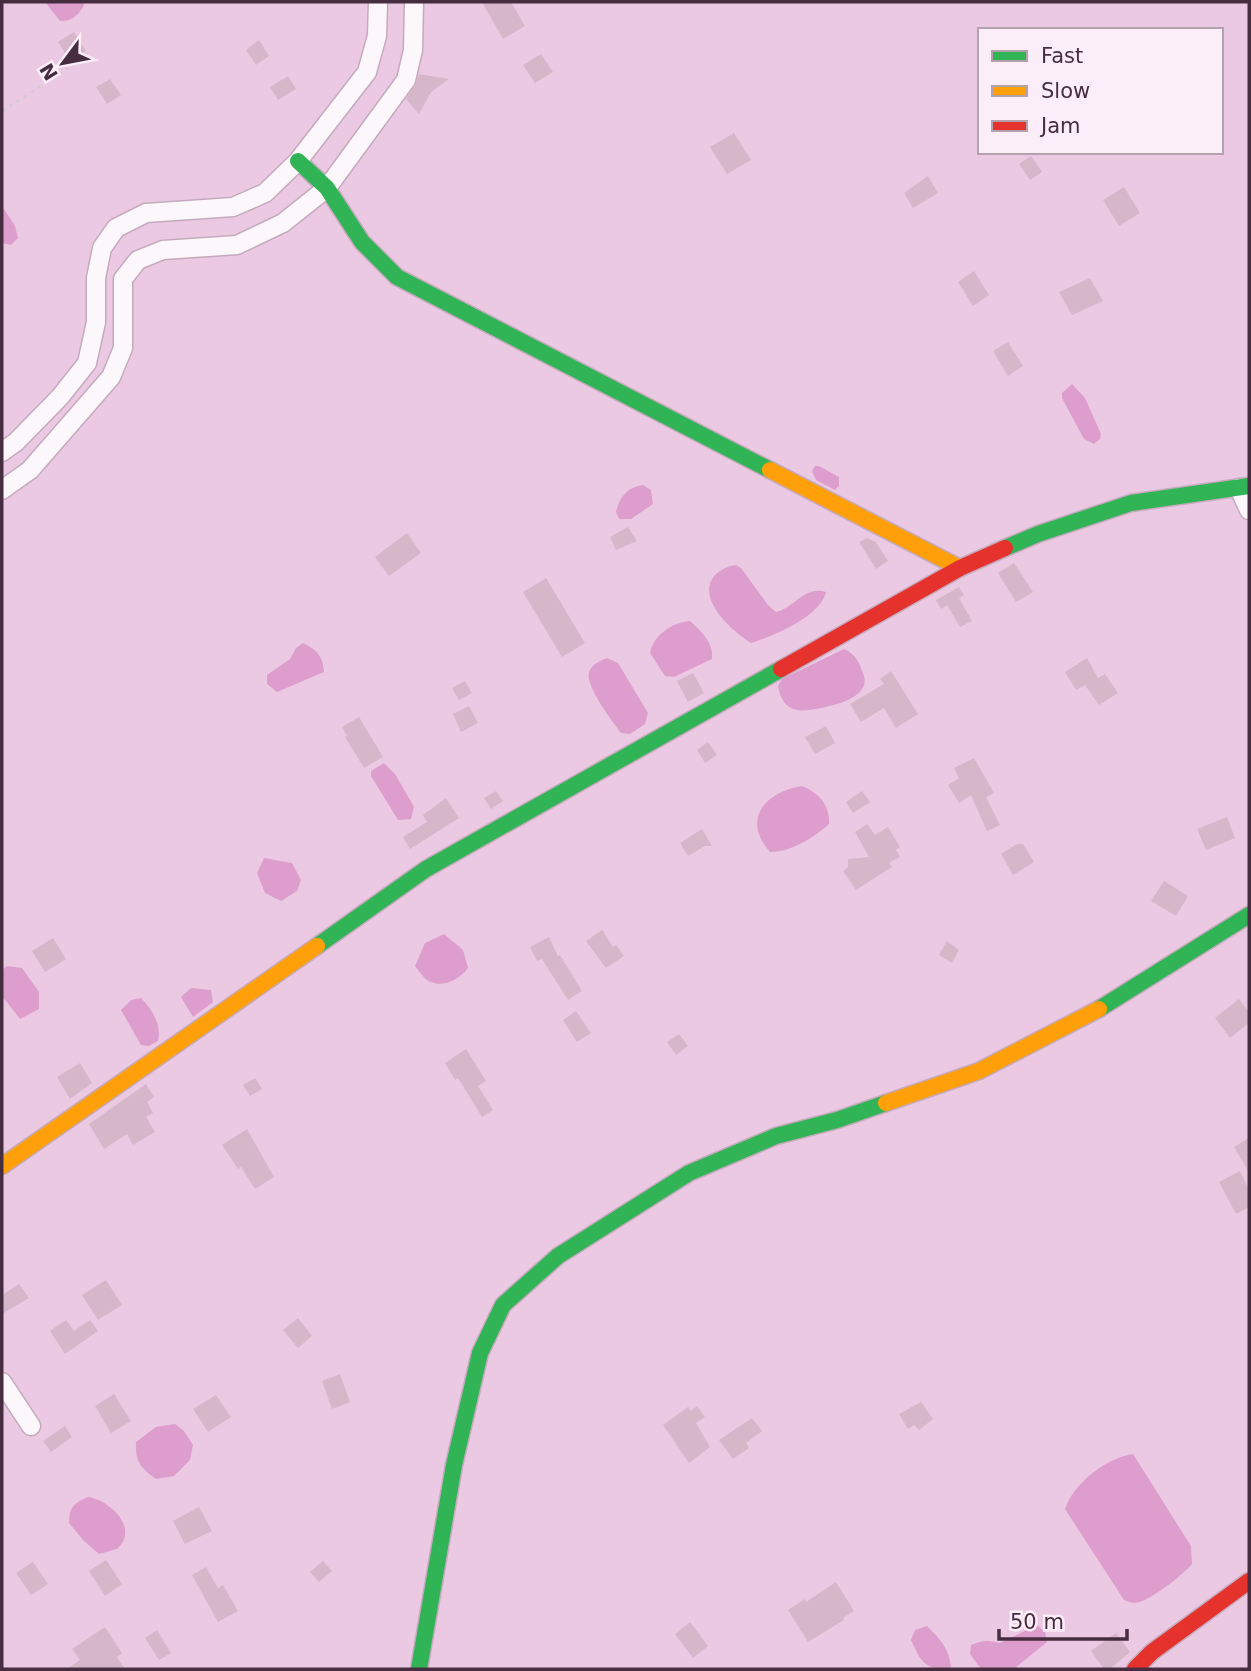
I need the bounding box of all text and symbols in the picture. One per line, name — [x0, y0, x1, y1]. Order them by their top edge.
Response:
north arrow — [28, 28, 98, 98]
legend — [978, 28, 1223, 154]
text: Fast — [1041, 44, 1083, 68]
text: N — [35, 59, 62, 85]
text: Slow — [1041, 79, 1090, 103]
text: Jam — [1039, 114, 1081, 138]
scale bar — [999, 1598, 1127, 1642]
text: 50 m — [1010, 1610, 1064, 1634]

